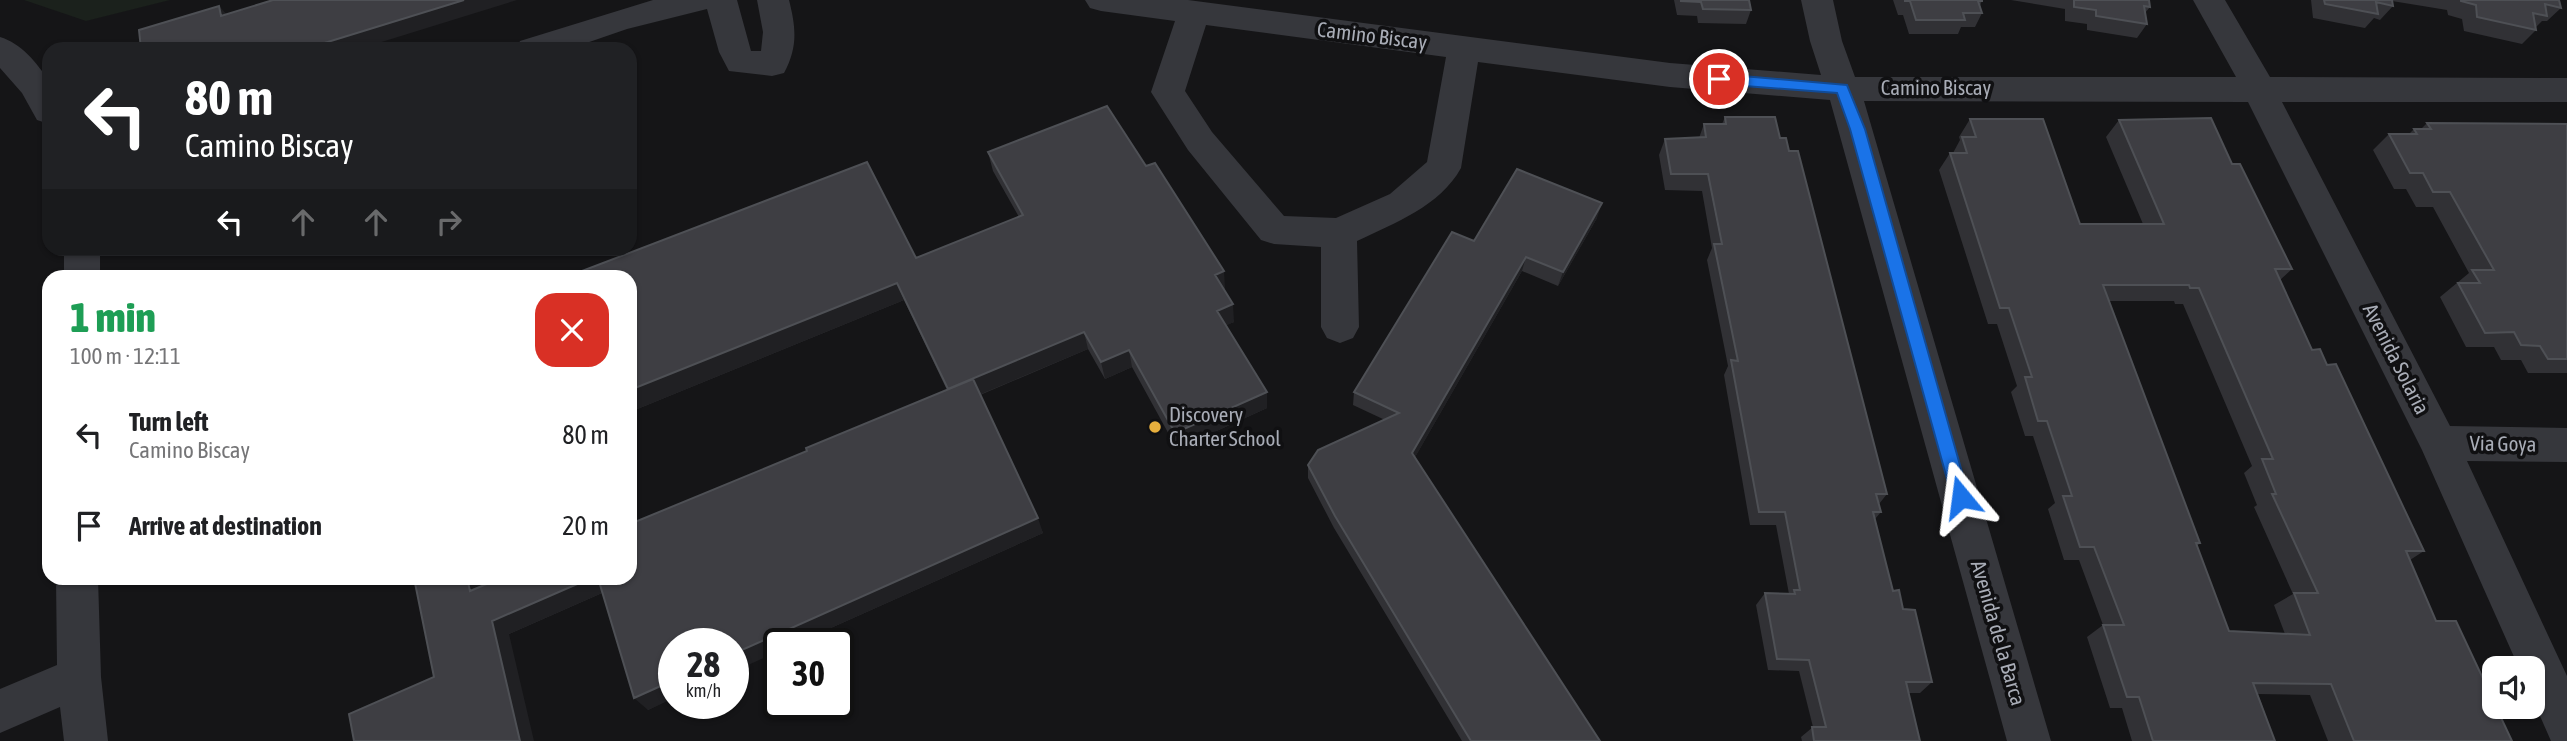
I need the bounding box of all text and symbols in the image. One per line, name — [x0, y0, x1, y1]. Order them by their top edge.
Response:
street label: Camino Biscay — [1316, 16, 1429, 54]
pin — [1689, 49, 1749, 109]
icon: arrive — [1700, 60, 1738, 98]
text: 80 m — [185, 69, 273, 125]
icon: left — [70, 70, 161, 161]
street label: Camino Biscay — [1881, 75, 1992, 99]
text: Camino Biscay — [185, 127, 353, 164]
icon: left — [211, 203, 249, 241]
icon: ahead — [284, 203, 322, 241]
icon: ahead — [357, 203, 395, 241]
icon: right — [430, 203, 468, 241]
text: 1 min — [70, 293, 156, 341]
button: close — [535, 293, 609, 367]
street label: Avenida Solaria — [2359, 299, 2435, 418]
text: 100 m · 12:11 — [70, 343, 181, 369]
place label: Discovery Charter School — [1169, 402, 1281, 450]
text: Turn left — [129, 407, 209, 437]
icon: left — [70, 416, 108, 454]
marker: Discovery Charter School — [1147, 419, 1163, 435]
text: 80 m — [562, 420, 609, 450]
street label: Via Goya — [2469, 430, 2537, 456]
text: Camino Biscay — [129, 437, 250, 463]
position arrow — [1924, 460, 1998, 534]
icon: arrive — [70, 507, 108, 545]
text: Arrive at destination — [129, 511, 322, 541]
text: 20 m — [562, 511, 609, 541]
street label: Avenida de la Barca — [1967, 557, 2031, 708]
speed limit sign: 30 — [763, 628, 854, 719]
text: 28 — [687, 644, 720, 684]
map controls — [2482, 656, 2545, 719]
button: sound — [2482, 656, 2545, 719]
text: km/h — [686, 680, 721, 701]

